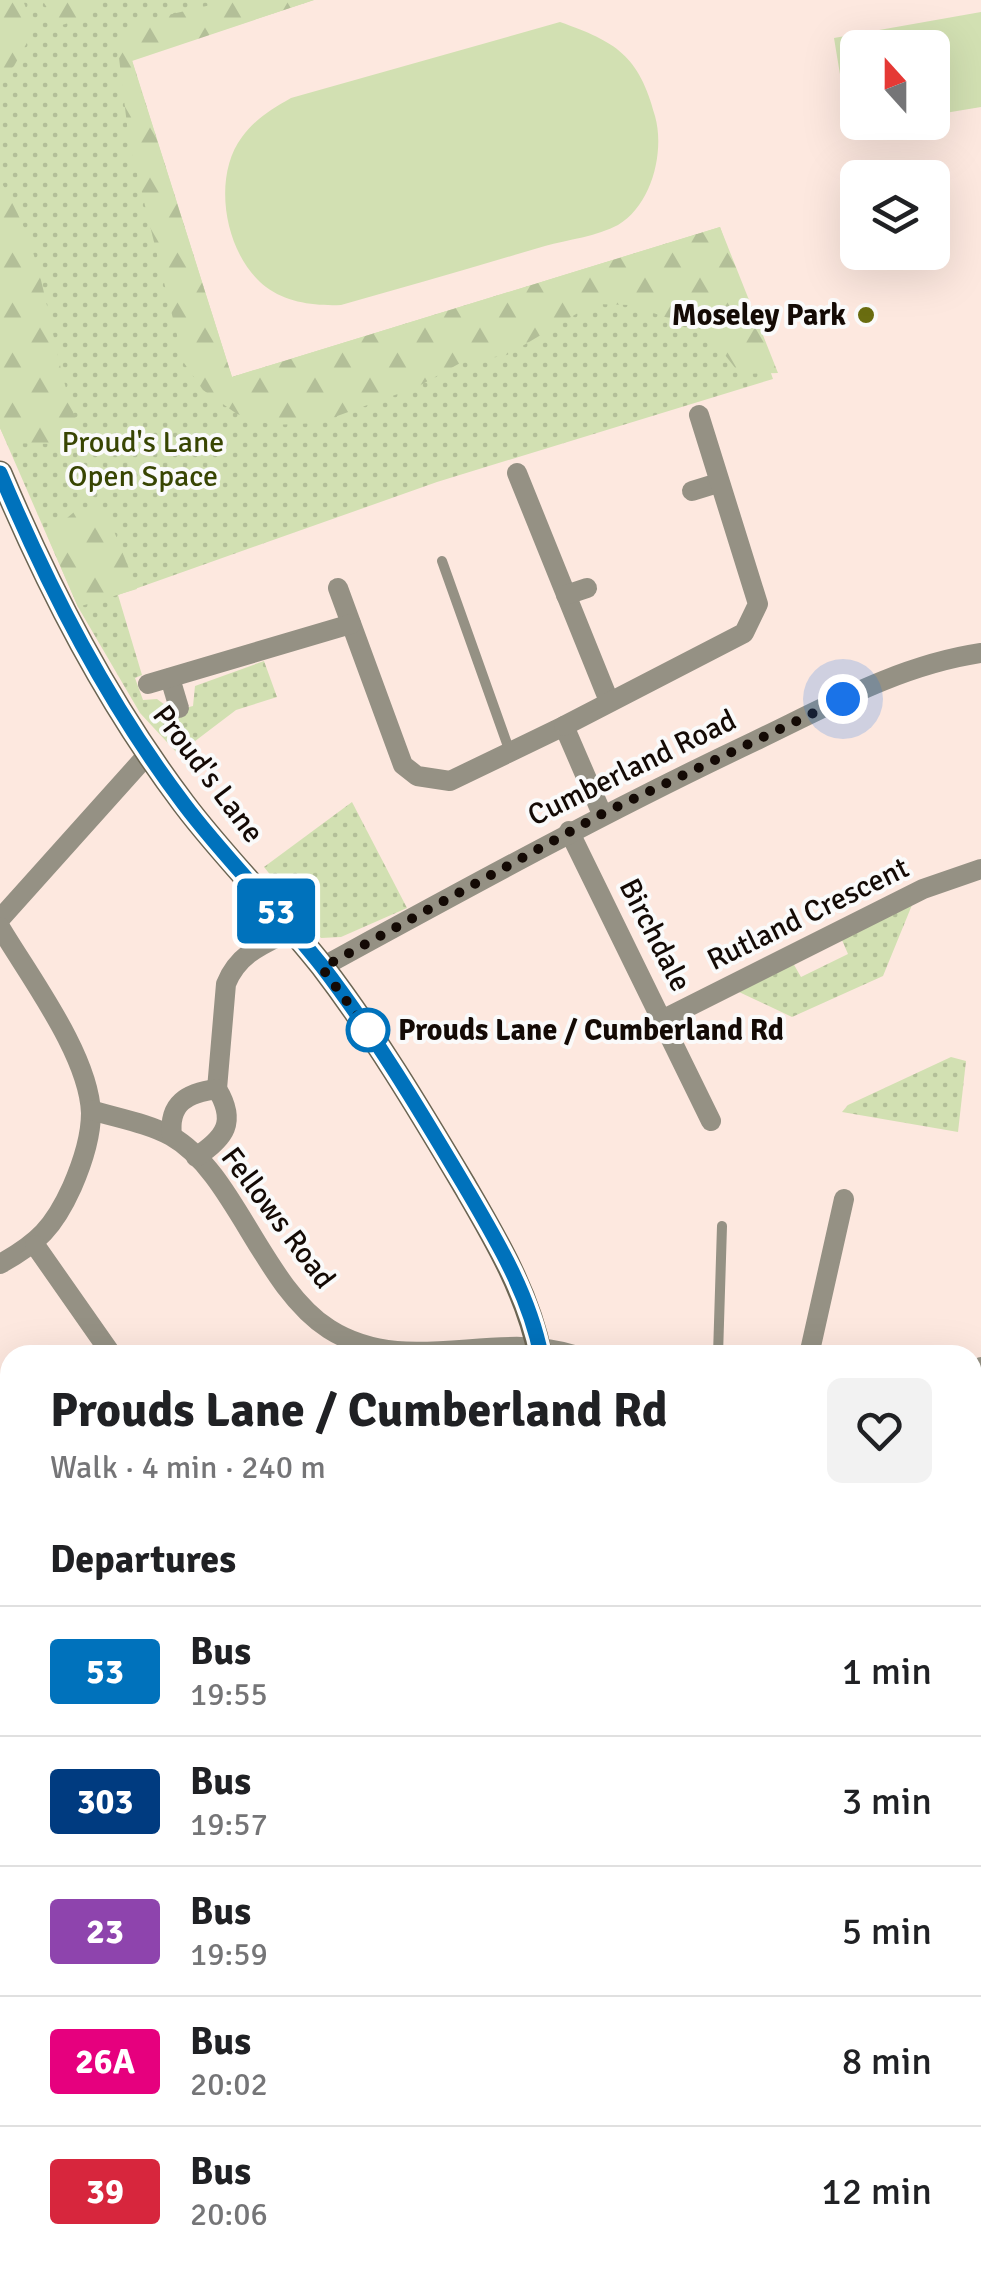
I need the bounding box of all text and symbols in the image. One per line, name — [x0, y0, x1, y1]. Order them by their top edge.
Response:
north arrow — [840, 30, 950, 140]
map controls — [840, 30, 950, 270]
button: layers — [840, 160, 950, 270]
place label: Moseley Park — [672, 297, 846, 334]
marker: Moseley Park — [855, 304, 877, 326]
park label: Proud's Lane Open Space — [62, 424, 224, 495]
your location — [818, 674, 868, 724]
street label: Proud's Lane — [144, 698, 272, 850]
street label: Cumberland Road — [522, 702, 742, 834]
street label: Rutland Crescent — [701, 849, 915, 979]
street label: Birchdale — [611, 872, 699, 998]
line badge: 53 — [231, 878, 321, 944]
text: 53 — [257, 890, 295, 933]
marker: Prouds Lane / Cumberland Rd — [347, 1009, 389, 1051]
place label: Prouds Lane / Cumberland Rd — [398, 1012, 784, 1049]
street label: Fellows Road — [213, 1140, 343, 1296]
button: heart — [827, 1378, 932, 1483]
text: Prouds Lane / Cumberland Rd — [50, 1381, 668, 1440]
text: Walk · 4 min · 240 m — [50, 1448, 326, 1487]
text: Departures — [50, 1536, 236, 1583]
text: Bus — [190, 1628, 251, 1675]
text: 1 min — [842, 1648, 932, 1695]
text: 53 — [86, 1650, 124, 1693]
text: 19:55 — [190, 1675, 268, 1714]
text: Bus — [190, 1758, 251, 1805]
text: 3 min — [842, 1778, 932, 1825]
text: 303 — [77, 1780, 133, 1823]
text: 19:57 — [190, 1805, 268, 1844]
text: Bus — [190, 1888, 251, 1935]
text: 5 min — [842, 1908, 932, 1955]
text: 23 — [86, 1910, 124, 1953]
text: 19:59 — [190, 1935, 268, 1974]
text: Bus — [190, 2018, 251, 2065]
text: 8 min — [842, 2038, 932, 2085]
text: 26A — [75, 2040, 135, 2083]
text: 20:02 — [190, 2065, 268, 2104]
text: Bus — [190, 2148, 251, 2195]
text: 12 min — [821, 2168, 932, 2215]
text: 39 — [86, 2170, 124, 2213]
text: 20:06 — [190, 2195, 268, 2234]

